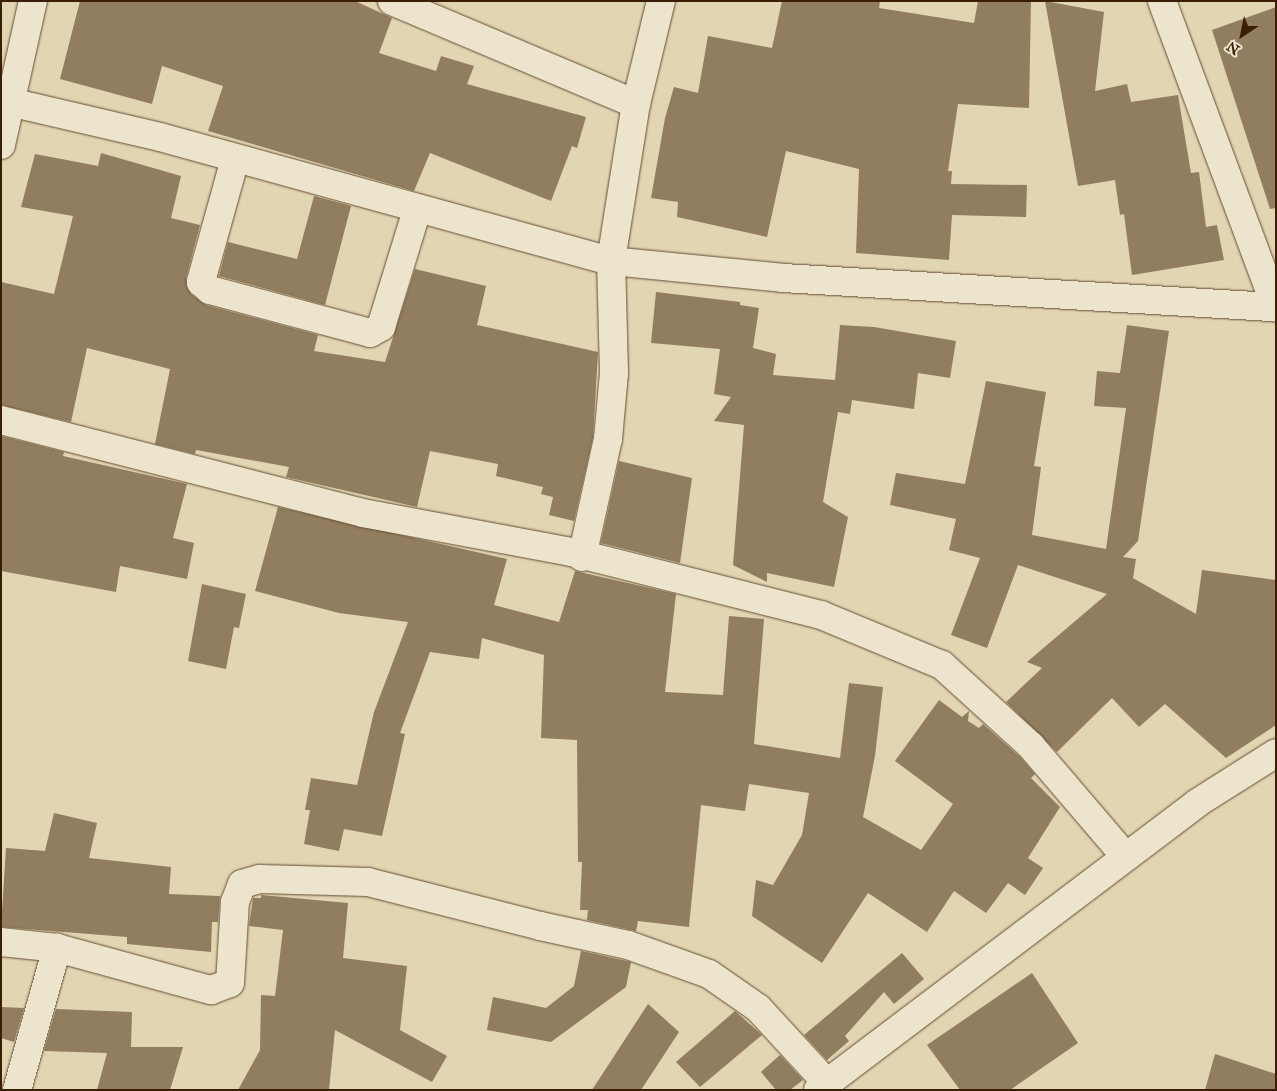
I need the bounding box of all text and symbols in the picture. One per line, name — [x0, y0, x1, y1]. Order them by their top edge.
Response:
north arrow — [1217, 10, 1267, 60]
text: N — [1224, 37, 1243, 58]

